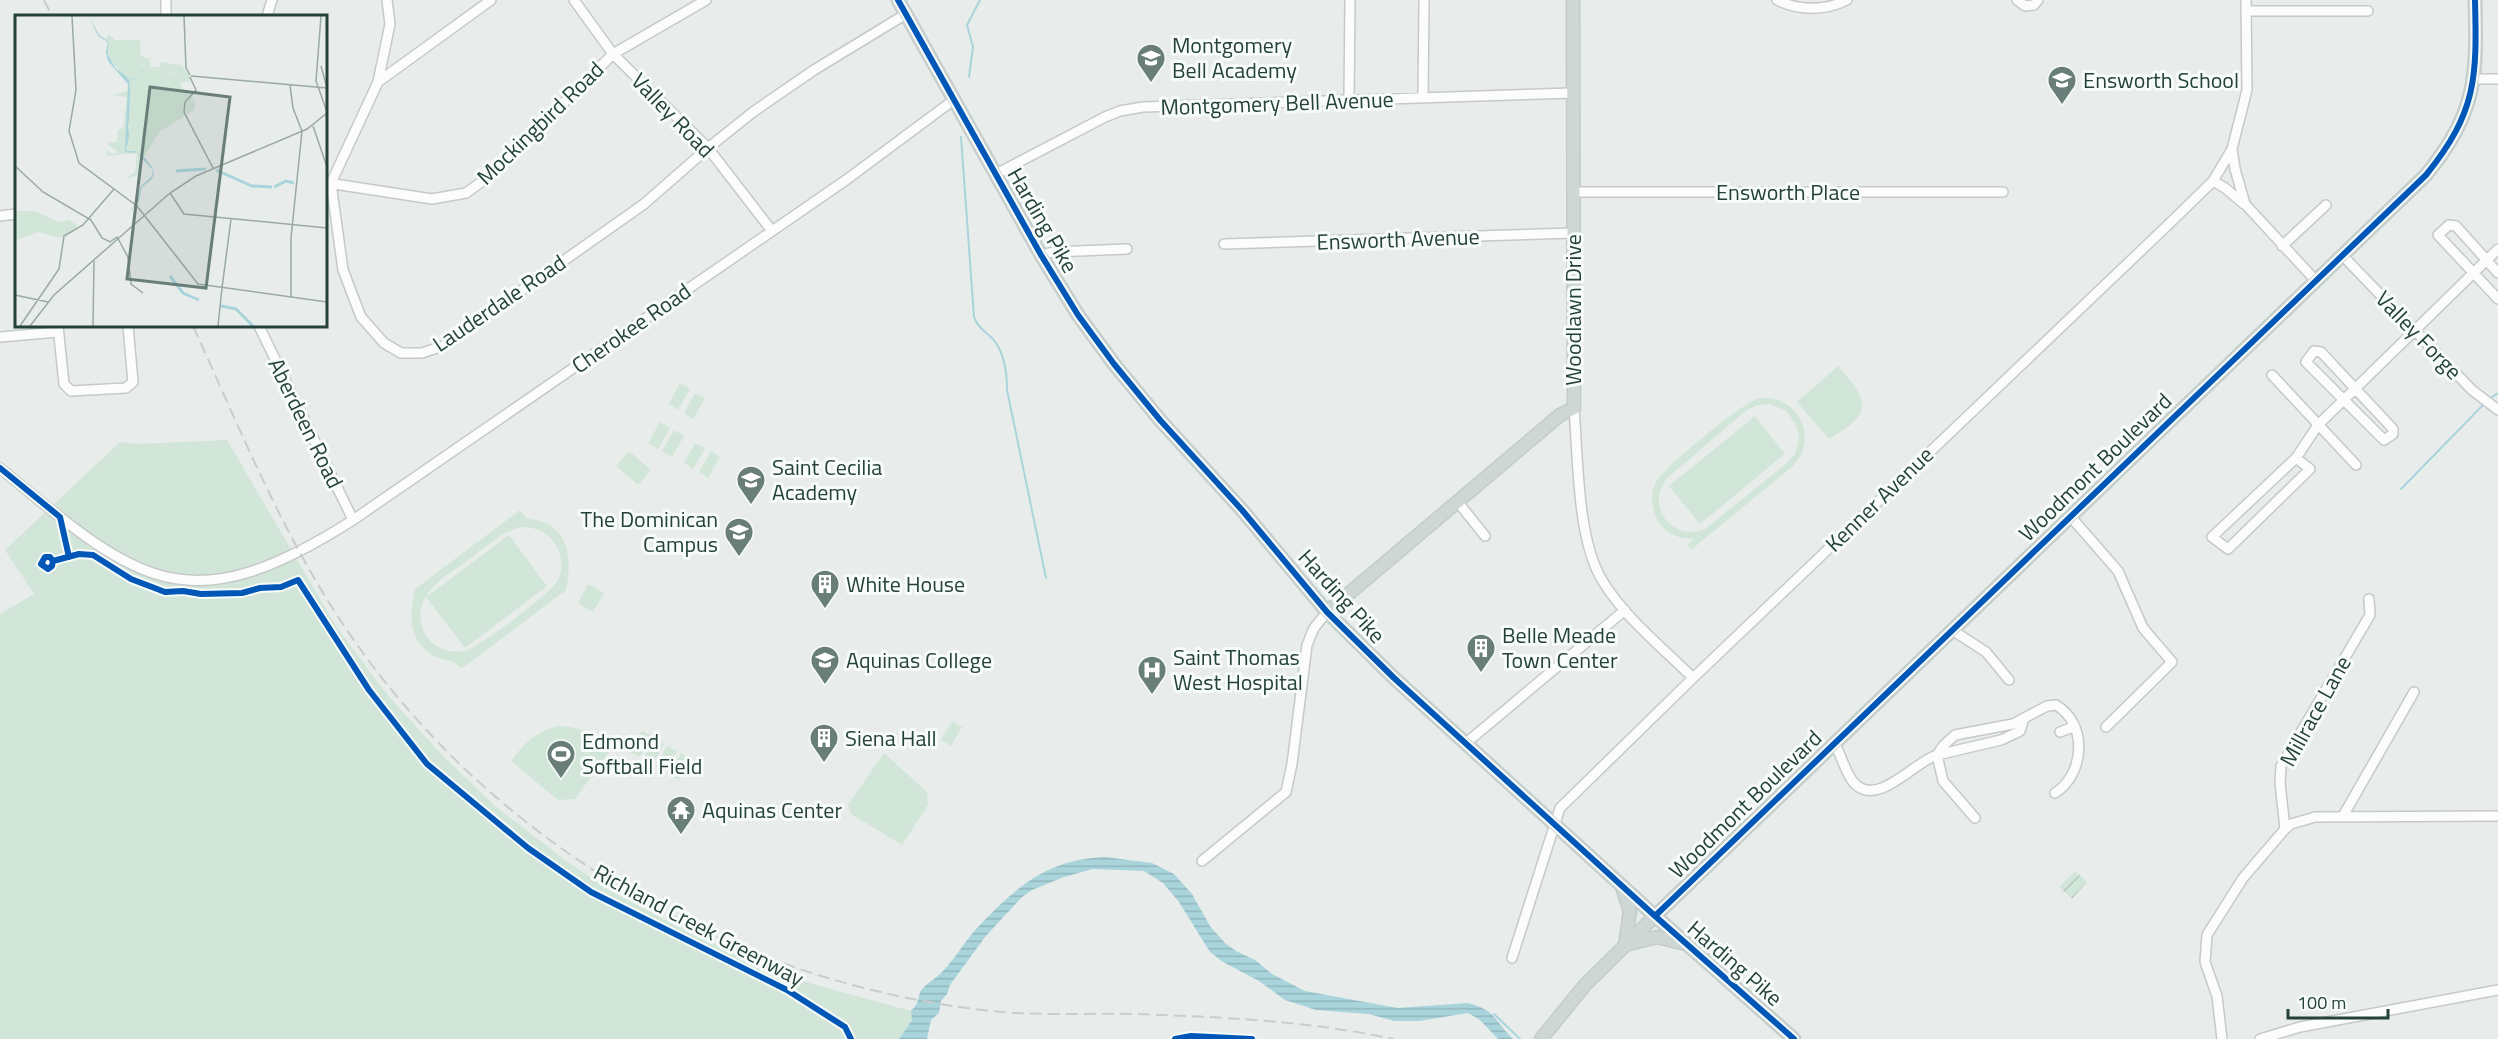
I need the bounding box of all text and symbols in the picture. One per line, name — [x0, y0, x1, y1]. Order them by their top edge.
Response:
inset map — [15, 15, 327, 327]
place label: Montgomery Bell Academy — [1172, 28, 1297, 87]
school or university icon: Montgomery Bell Academy — [1135, 42, 1167, 84]
street label: Mockingbird Road — [469, 53, 611, 193]
place label: Ensworth School — [2083, 63, 2239, 97]
school or university icon: Ensworth School — [2046, 64, 2078, 106]
street label: Valley Road — [623, 65, 723, 165]
street label: Montgomery Bell Avenue — [1160, 82, 1394, 124]
street label: Harding Pike — [999, 161, 1087, 279]
street label: Ensworth Place — [1716, 175, 1860, 209]
street label: Ensworth Avenue — [1316, 219, 1480, 259]
street label: Woodlawn Drive — [1556, 234, 1590, 386]
street label: Lauderdale Road — [425, 246, 573, 360]
street label: Cherokee Road — [564, 274, 698, 382]
street label: Valley Forge — [2368, 283, 2470, 387]
street label: Aberdeen Road — [260, 352, 352, 494]
street label: Woodmont Boulevard — [2011, 385, 2179, 549]
street label: Kenner Avenue — [1817, 438, 1941, 560]
place label: Saint Cecilia Academy — [772, 450, 882, 509]
school or university icon: Saint Cecilia Academy — [735, 464, 767, 506]
place label: The Dominican Campus — [581, 502, 718, 561]
school or university icon: The Dominican Campus — [723, 516, 755, 558]
street label: Harding Pike — [1290, 541, 1394, 651]
place label: White House — [846, 567, 965, 601]
building icon: White House — [809, 568, 841, 610]
place label: Belle Meade Town Center — [1502, 618, 1618, 677]
building icon: Belle Meade Town Center — [1465, 632, 1497, 674]
place label: Saint Thomas West Hospital — [1173, 640, 1303, 699]
place label: Aquinas College — [846, 643, 992, 677]
school or university icon: Aquinas College — [809, 644, 841, 686]
street label: Millrace Lane — [2271, 649, 2359, 773]
hospital icon: Saint Thomas West Hospital — [1136, 654, 1168, 696]
place label: Siena Hall — [845, 721, 937, 755]
building icon: Siena Hall — [808, 722, 840, 764]
street label: Woodmont Boulevard — [1661, 722, 1829, 886]
place label: Edmond Softball Field — [582, 724, 702, 783]
sports icon: Edmond Softball Field — [545, 738, 577, 780]
place label: Aquinas Center — [702, 793, 842, 827]
temple icon: Aquinas Center — [665, 794, 697, 836]
street label: Richland Creek Greenway — [588, 855, 811, 995]
street label: Harding Pike — [1680, 912, 1790, 1014]
scale bar — [2288, 982, 2388, 1020]
text: 100 m — [2297, 989, 2346, 1016]

